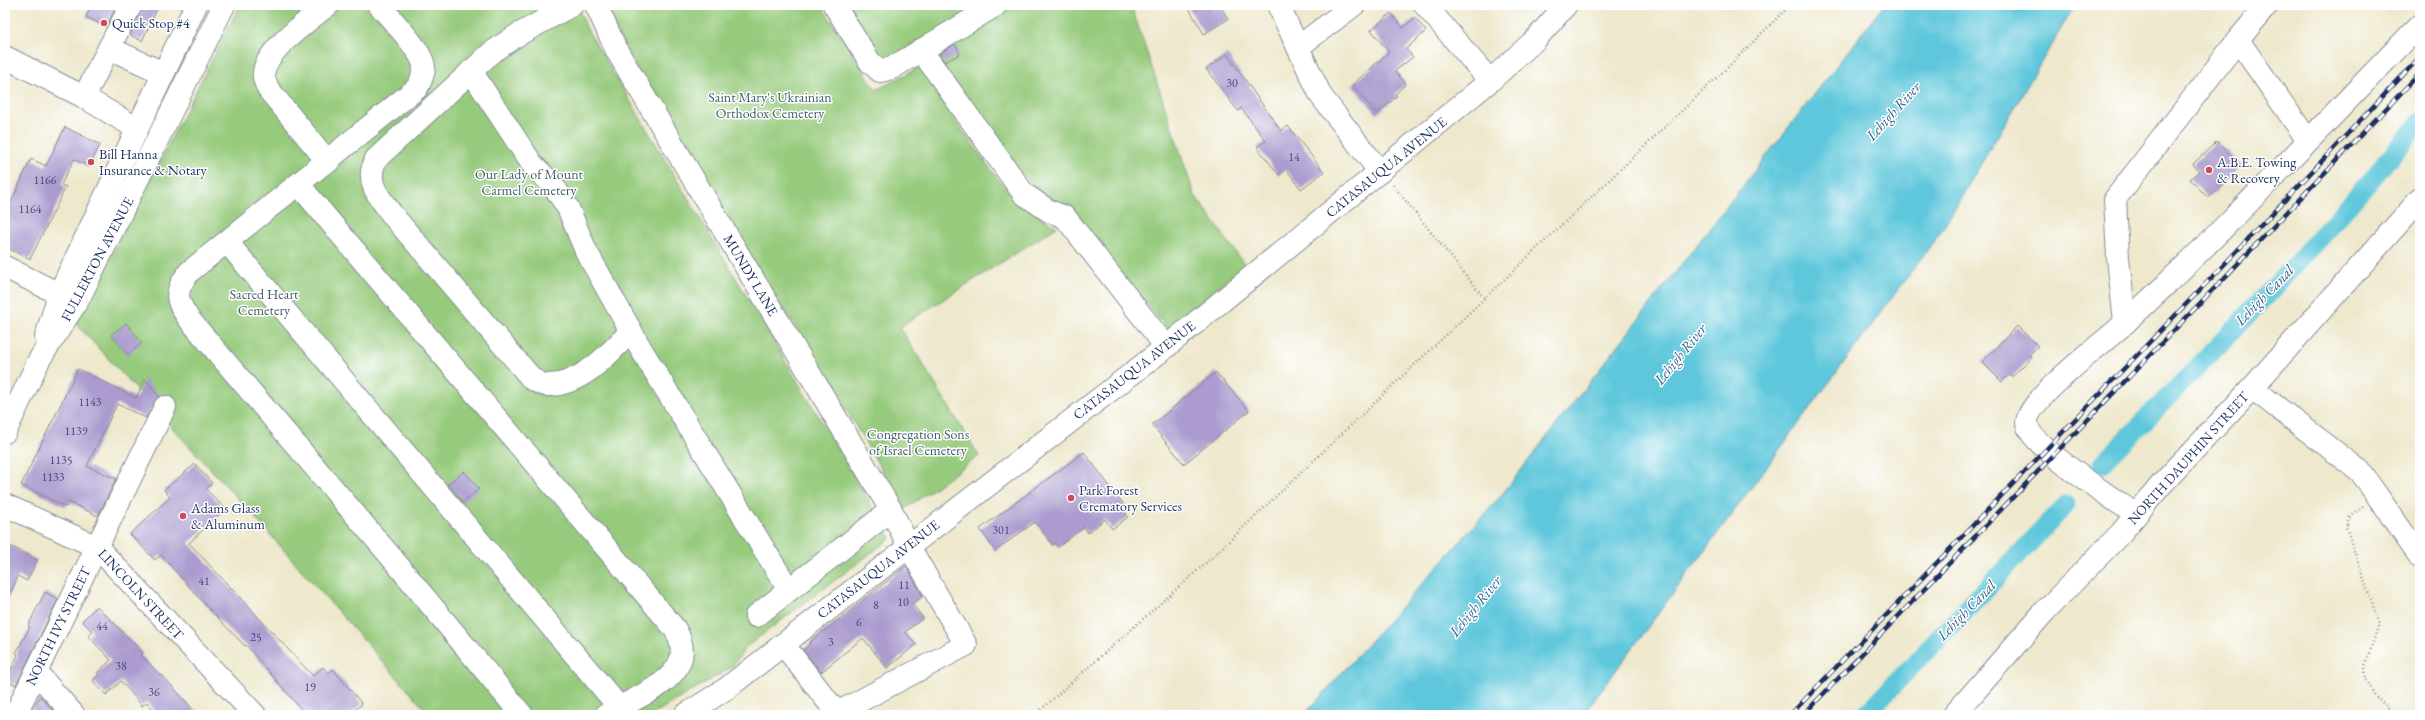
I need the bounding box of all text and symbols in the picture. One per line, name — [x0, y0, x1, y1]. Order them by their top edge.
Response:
place label: Quick Stop #4 — [112, 14, 190, 32]
marker: Quick Stop #4 — [99, 18, 109, 28]
house number: 30 — [1226, 75, 1238, 91]
water label: Lehigh River — [1861, 77, 1925, 145]
park label: Saint Mary's Ukrainian Orthodox Cemetery — [708, 88, 832, 122]
street label: CATASAUQUA AVENUE — [1322, 113, 1450, 221]
place label: Bill Hanna Insurance & Notary — [99, 145, 207, 179]
house number: 14 — [1288, 149, 1300, 165]
place label: A.B.E. Towing & Recovery — [2216, 153, 2297, 187]
marker: Bill Hanna Insurance & Notary — [86, 157, 96, 167]
park label: Our Lady of Mount Carmel Cemetery — [475, 165, 584, 199]
marker: A.B.E. Towing & Recovery — [2204, 165, 2214, 175]
house number: 1166 — [33, 172, 57, 188]
street label: FULLERTON AVENUE — [57, 194, 137, 324]
house number: 1164 — [18, 201, 42, 217]
street label: MUNDY LANE — [720, 231, 782, 319]
water label: Lehigh Canal — [2230, 260, 2298, 330]
park label: Sacred Heart Cemetery — [230, 285, 299, 319]
street label: CATASAUQUA AVENUE — [1069, 317, 1199, 423]
water label: Lehigh River — [1649, 319, 1711, 389]
street label: NORTH DAUPHIN STREET — [2123, 387, 2253, 528]
house number: 1143 — [78, 394, 102, 410]
house number: 1139 — [64, 423, 88, 439]
park label: Congregation Sons of Israel Cemetery — [867, 425, 970, 459]
house number: 1135 — [49, 452, 73, 468]
house number: 1133 — [41, 469, 65, 485]
place label: Park Forest Crematory Services — [1079, 481, 1183, 515]
marker: Park Forest Crematory Services — [1066, 493, 1076, 503]
place label: Adams Glass & Aluminum — [190, 499, 265, 533]
marker: Adams Glass & Aluminum — [178, 511, 188, 521]
street label: CATASAUQUA AVENUE — [813, 516, 943, 622]
house number: 301 — [992, 522, 1010, 538]
street label: LINCOLN STREET — [94, 545, 188, 644]
street label: NORTH IVY STREET — [21, 563, 95, 688]
water label: Lehigh River — [1444, 571, 1506, 641]
house number: 41 — [198, 573, 210, 589]
water label: Lehigh Canal — [1932, 575, 2000, 645]
house number: 11 — [898, 577, 910, 593]
house number: 10 — [897, 594, 909, 610]
house number: 8 — [873, 597, 879, 613]
house number: 6 — [856, 614, 862, 630]
house number: 44 — [96, 618, 108, 634]
house number: 25 — [250, 629, 262, 645]
house number: 3 — [828, 634, 834, 650]
house number: 38 — [115, 658, 127, 674]
house number: 19 — [304, 679, 316, 695]
house number: 36 — [148, 684, 160, 700]

